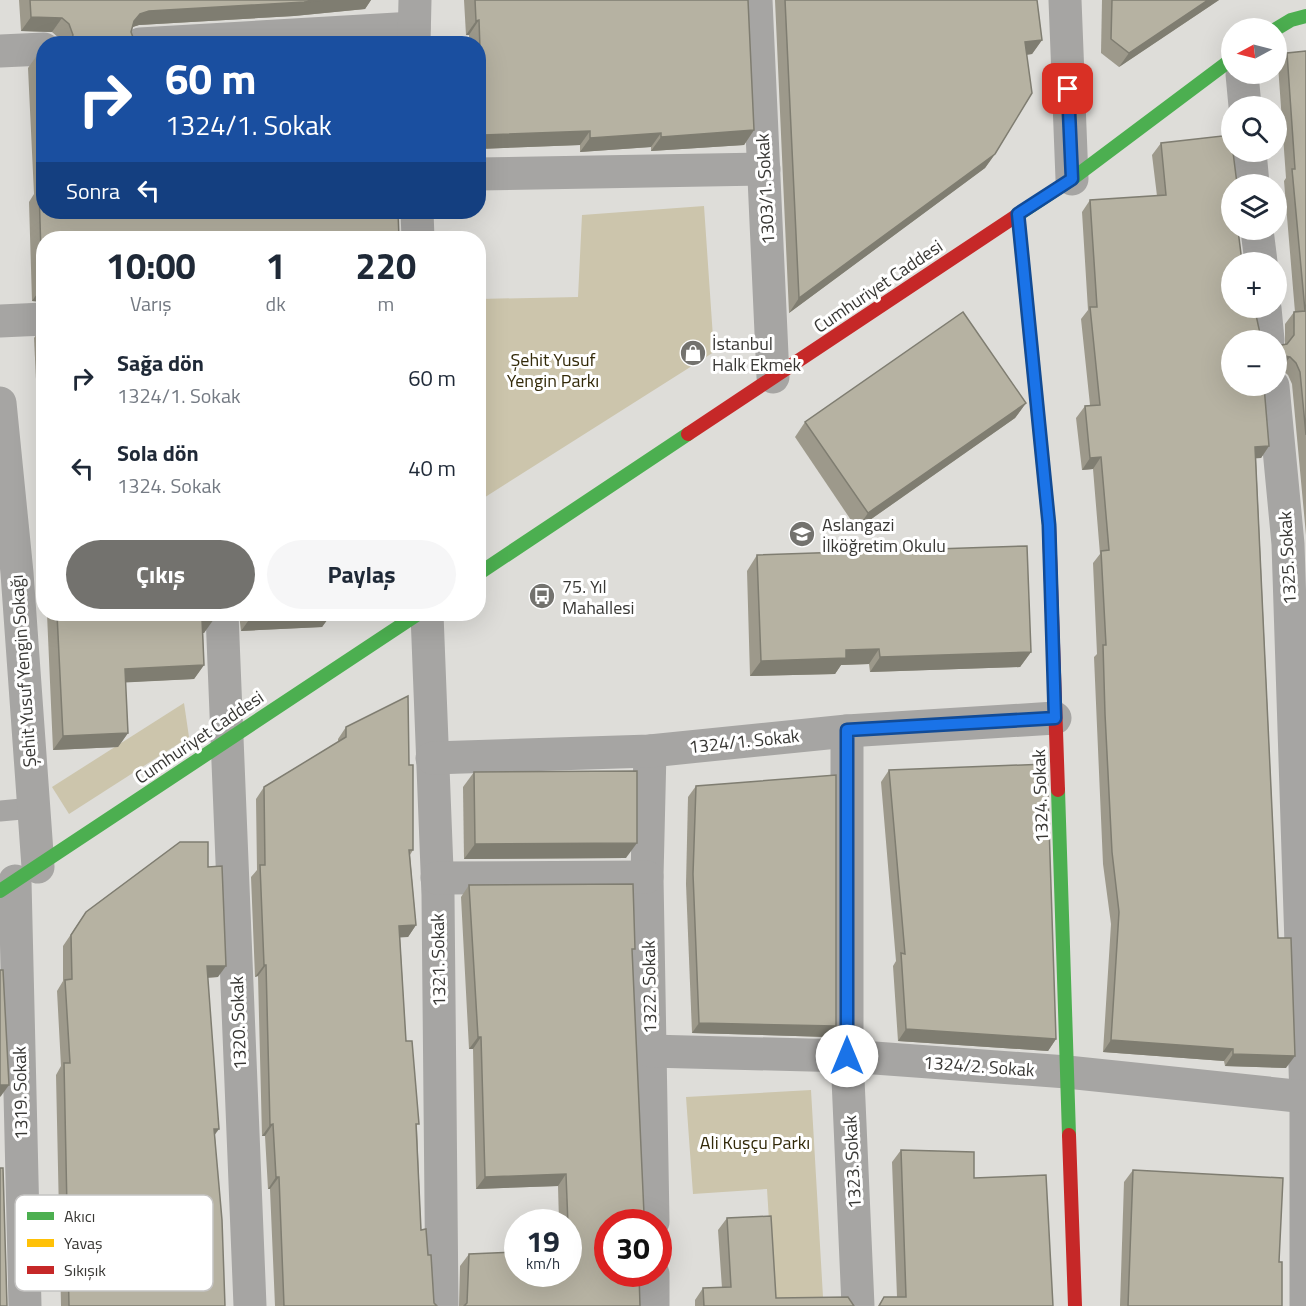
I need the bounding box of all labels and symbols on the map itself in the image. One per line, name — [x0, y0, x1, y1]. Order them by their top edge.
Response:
north arrow — [1221, 18, 1287, 84]
pin — [1042, 63, 1093, 114]
street label: 1303/1. Sokak — [749, 132, 781, 245]
street label: Cumhuriyet Caddesi — [808, 233, 948, 339]
place label: İstanbul Halk Ekmek — [712, 330, 802, 378]
shop icon: İstanbul Halk Ekmek — [678, 338, 708, 368]
park label: Şehit Yusuf Yengin Parkı — [507, 346, 599, 394]
street label: 1325. Sokak — [1271, 510, 1303, 605]
place label: Aslangazi İlköğretim Okulu — [822, 511, 946, 559]
school or university icon: Aslangazi İlköğretim Okulu — [787, 519, 817, 549]
place label: 75. Yıl Mahallesi — [562, 573, 635, 621]
street label: Şehit Yusuf Yengin Sokağı — [3, 574, 43, 768]
bus stop icon: 75. Yıl Mahallesi — [527, 581, 557, 611]
street label: Cumhuriyet Caddesi — [129, 684, 269, 790]
street label: 1324/1. Sokak — [687, 722, 801, 760]
street label: 1324. Sokak — [1025, 748, 1055, 843]
street label: 1321. Sokak — [424, 913, 452, 1007]
street label: 1322. Sokak — [635, 940, 663, 1034]
street label: 1320. Sokak — [223, 975, 253, 1070]
position arrow — [815, 1024, 879, 1088]
street label: 1319. Sokak — [6, 1046, 34, 1140]
street label: 1324/2. Sokak — [923, 1049, 1036, 1083]
street label: 1323. Sokak — [836, 1114, 868, 1209]
park label: Ali Kuşçu Parkı — [700, 1129, 810, 1156]
legend — [15, 1195, 213, 1291]
text: Akıcı — [64, 1204, 95, 1228]
speed limit sign: 30 — [594, 1209, 672, 1287]
text: Yavaş — [64, 1231, 103, 1255]
text: Sıkışık — [64, 1258, 106, 1282]

